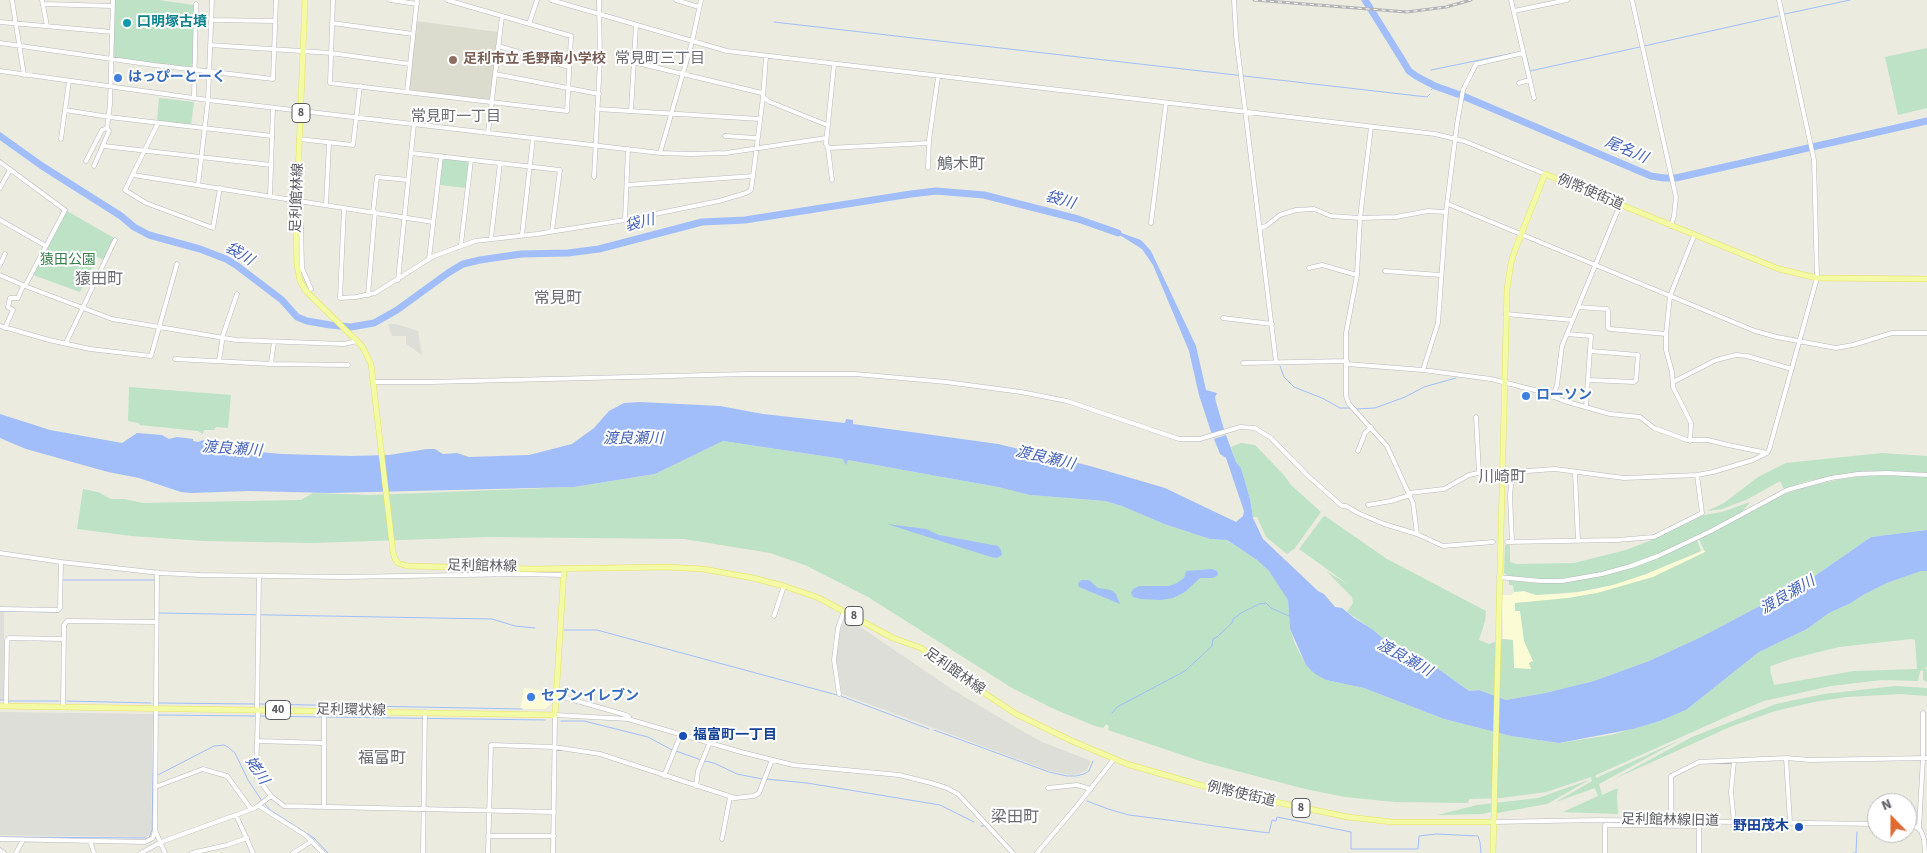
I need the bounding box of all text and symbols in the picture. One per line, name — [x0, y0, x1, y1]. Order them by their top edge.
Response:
place label: 口明塚古墳 — [137, 15, 207, 31]
marker: 口明塚古墳 — [121, 17, 133, 29]
district label: 常見町三丁目 — [615, 51, 705, 69]
place label: 足利市立 毛野南小学校 — [463, 52, 606, 68]
marker: 足利市立 毛野南小学校 — [447, 54, 459, 66]
place label: はっぴーとーく — [128, 70, 226, 86]
marker: はっぴーとーく — [112, 72, 124, 84]
road number: 8 — [292, 104, 310, 122]
district label: 常見町一丁目 — [411, 109, 501, 127]
water label: 尾名川 — [1602, 134, 1650, 168]
district label: 鵤木町 — [937, 155, 985, 175]
street label: 足利館林線 — [288, 163, 308, 233]
street label: 例幣使街道 — [1555, 172, 1625, 214]
water label: 袋川 — [1043, 188, 1077, 214]
water label: 袋川 — [623, 212, 657, 236]
water label: 袋川 — [222, 240, 256, 270]
park label: 猿田公園 — [40, 253, 96, 269]
district label: 猿田町 — [75, 270, 123, 290]
district label: 常見町 — [534, 289, 582, 309]
place label: ローソン — [1536, 388, 1592, 404]
marker: ローソン — [1520, 390, 1532, 402]
water label: 渡良瀬川 — [603, 431, 663, 449]
water label: 渡良瀬川 — [201, 439, 263, 461]
water label: 渡良瀬川 — [1014, 443, 1076, 475]
district label: 川崎町 — [1478, 468, 1526, 488]
street label: 足利館林線 — [447, 558, 517, 576]
water label: 渡良瀬川 — [1758, 573, 1818, 619]
road number: 8 — [845, 606, 863, 626]
water label: 渡良瀬川 — [1373, 637, 1435, 681]
street label: 足利館林線 — [921, 645, 987, 699]
place label: セブンイレブン — [541, 689, 639, 705]
marker: セブンイレブン — [525, 691, 537, 703]
road number: 40 — [266, 700, 290, 720]
street label: 足利環状線 — [316, 702, 386, 720]
place label: 福富町一丁目 — [693, 728, 777, 744]
marker: 福富町一丁目 — [677, 730, 689, 742]
district label: 福富町 — [358, 749, 406, 769]
water label: 姥川 — [240, 754, 272, 788]
street label: 例幣使街道 — [1205, 779, 1277, 811]
north arrow — [1867, 793, 1917, 843]
text: N — [1879, 794, 1895, 816]
road number: 8 — [1292, 798, 1310, 818]
district label: 梁田町 — [991, 808, 1039, 828]
street label: 足利館林線旧道 — [1621, 812, 1719, 830]
place label: 野田茂木 — [1733, 819, 1789, 835]
marker: 野田茂木 — [1793, 821, 1805, 833]

